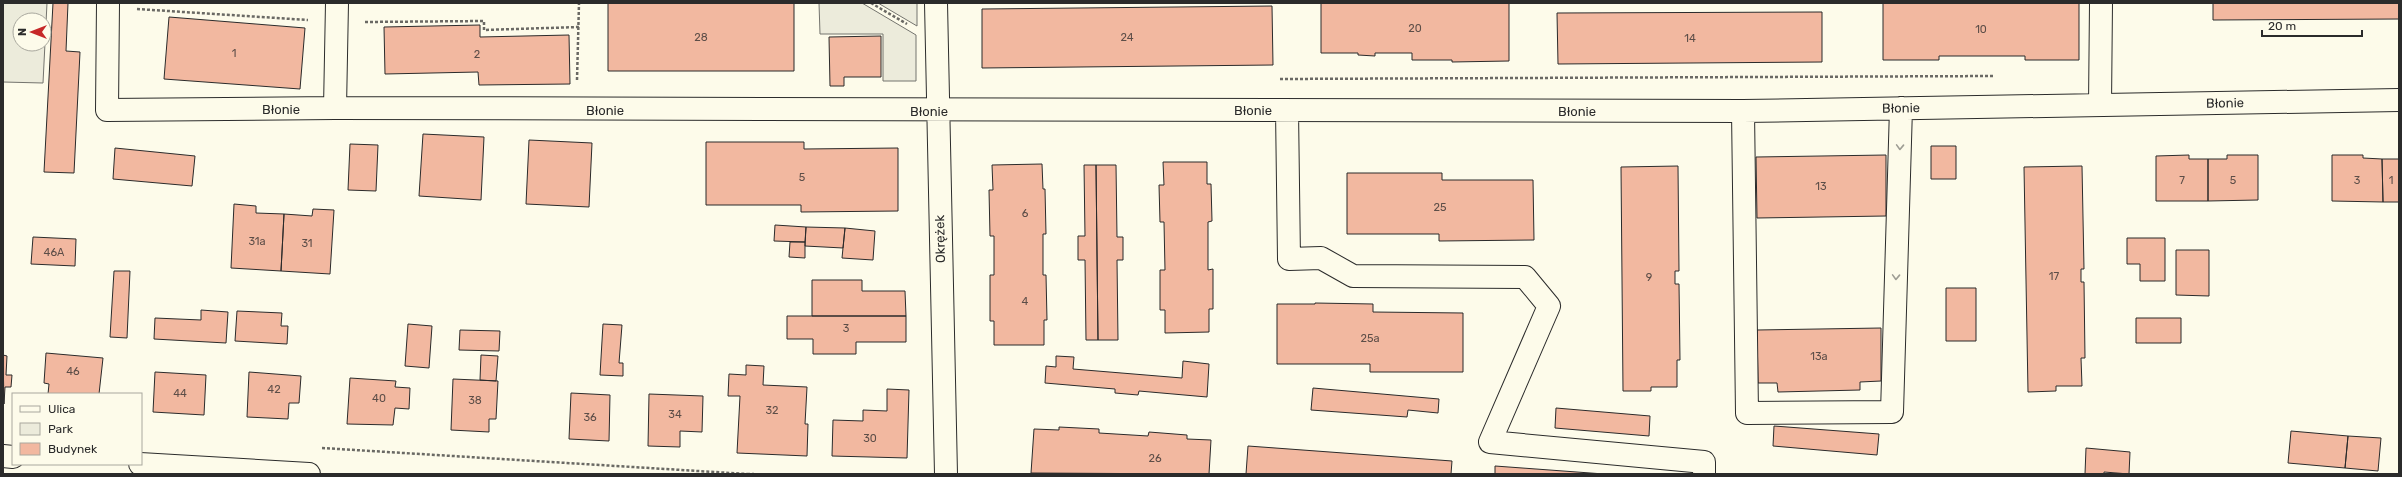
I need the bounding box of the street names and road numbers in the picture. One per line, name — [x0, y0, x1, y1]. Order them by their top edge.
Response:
street label: Błonie — [2206, 95, 2244, 111]
street label: Błonie — [1882, 100, 1920, 116]
street label: Błonie — [262, 102, 300, 117]
street label: Błonie — [586, 103, 624, 118]
street label: Błonie — [1234, 103, 1272, 118]
street label: Błonie — [910, 104, 948, 119]
street label: Błonie — [1558, 104, 1596, 119]
street label: Okrężek — [932, 215, 948, 263]

